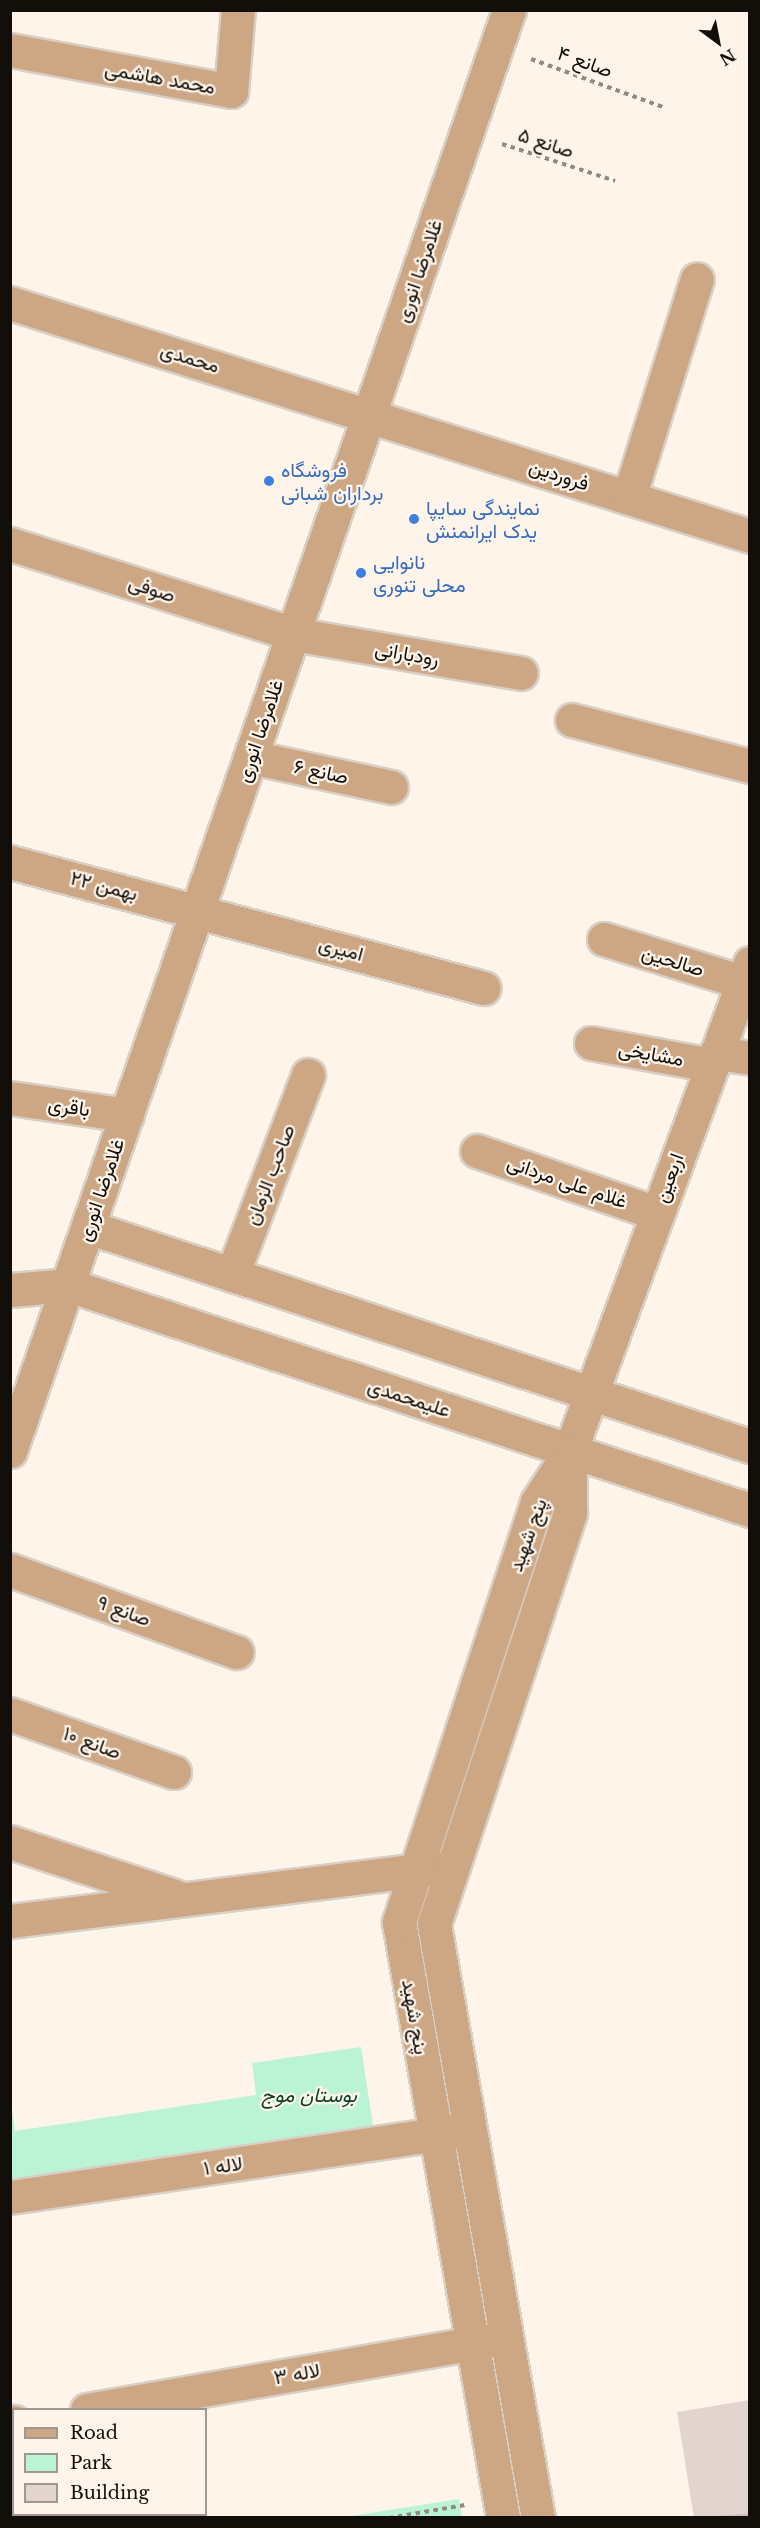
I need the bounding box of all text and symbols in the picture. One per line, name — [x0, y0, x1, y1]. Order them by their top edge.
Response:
north arrow — [688, 12, 748, 72]
street label: صانع ۴ — [554, 41, 616, 83]
text: N — [716, 45, 739, 70]
street label: محمد هاشمی — [103, 56, 217, 100]
street label: صانع ۵ — [515, 123, 577, 163]
street label: غلامرضا انوری — [390, 216, 448, 326]
street label: محمدی — [158, 338, 222, 378]
street label: فروردین — [526, 454, 592, 496]
place label: فروشگاه برداران شبانی — [281, 458, 383, 505]
marker: فروشگاه برداران شبانی — [262, 474, 276, 488]
place label: نمایندگی سایپا یدک ایرانمنش — [426, 496, 540, 543]
marker: نمایندگی سایپا یدک ایرانمنش — [407, 512, 421, 526]
place label: نانوایی محلی تنوری — [373, 550, 466, 597]
marker: نانوایی محلی تنوری — [354, 566, 368, 580]
street label: صوفی — [126, 570, 178, 608]
street label: رودبارانی — [373, 637, 441, 671]
street label: غلامرضا انوری — [231, 676, 289, 786]
street label: صانع ۶ — [292, 755, 350, 789]
street label: ۲۲ بهمن — [68, 866, 140, 906]
street label: امیری — [316, 932, 366, 966]
street label: صالحین — [639, 940, 707, 982]
street label: مشایخی — [617, 1036, 685, 1072]
street label: باقری — [46, 1092, 92, 1122]
street label: صاحب الزمان — [240, 1121, 300, 1229]
street label: غلامرضا انوری — [72, 1135, 130, 1245]
street label: غلام علی مردانی — [504, 1150, 630, 1214]
street label: اربعین — [649, 1150, 689, 1206]
street label: علیمحمدی — [365, 1373, 453, 1423]
street label: پنج شهید — [504, 1495, 552, 1575]
street label: صانع ۹ — [94, 1590, 154, 1632]
street label: صانع ۱۰ — [60, 1722, 124, 1764]
street label: پنج شهید — [397, 1977, 433, 2057]
park label: بوستان موج — [261, 2083, 357, 2107]
street label: لاله ۱ — [202, 2151, 244, 2181]
street label: لاله ۳ — [272, 2358, 322, 2390]
legend — [12, 2408, 207, 2516]
text: Road — [70, 2422, 118, 2444]
text: Park — [70, 2452, 112, 2474]
text: Building — [70, 2482, 149, 2504]

